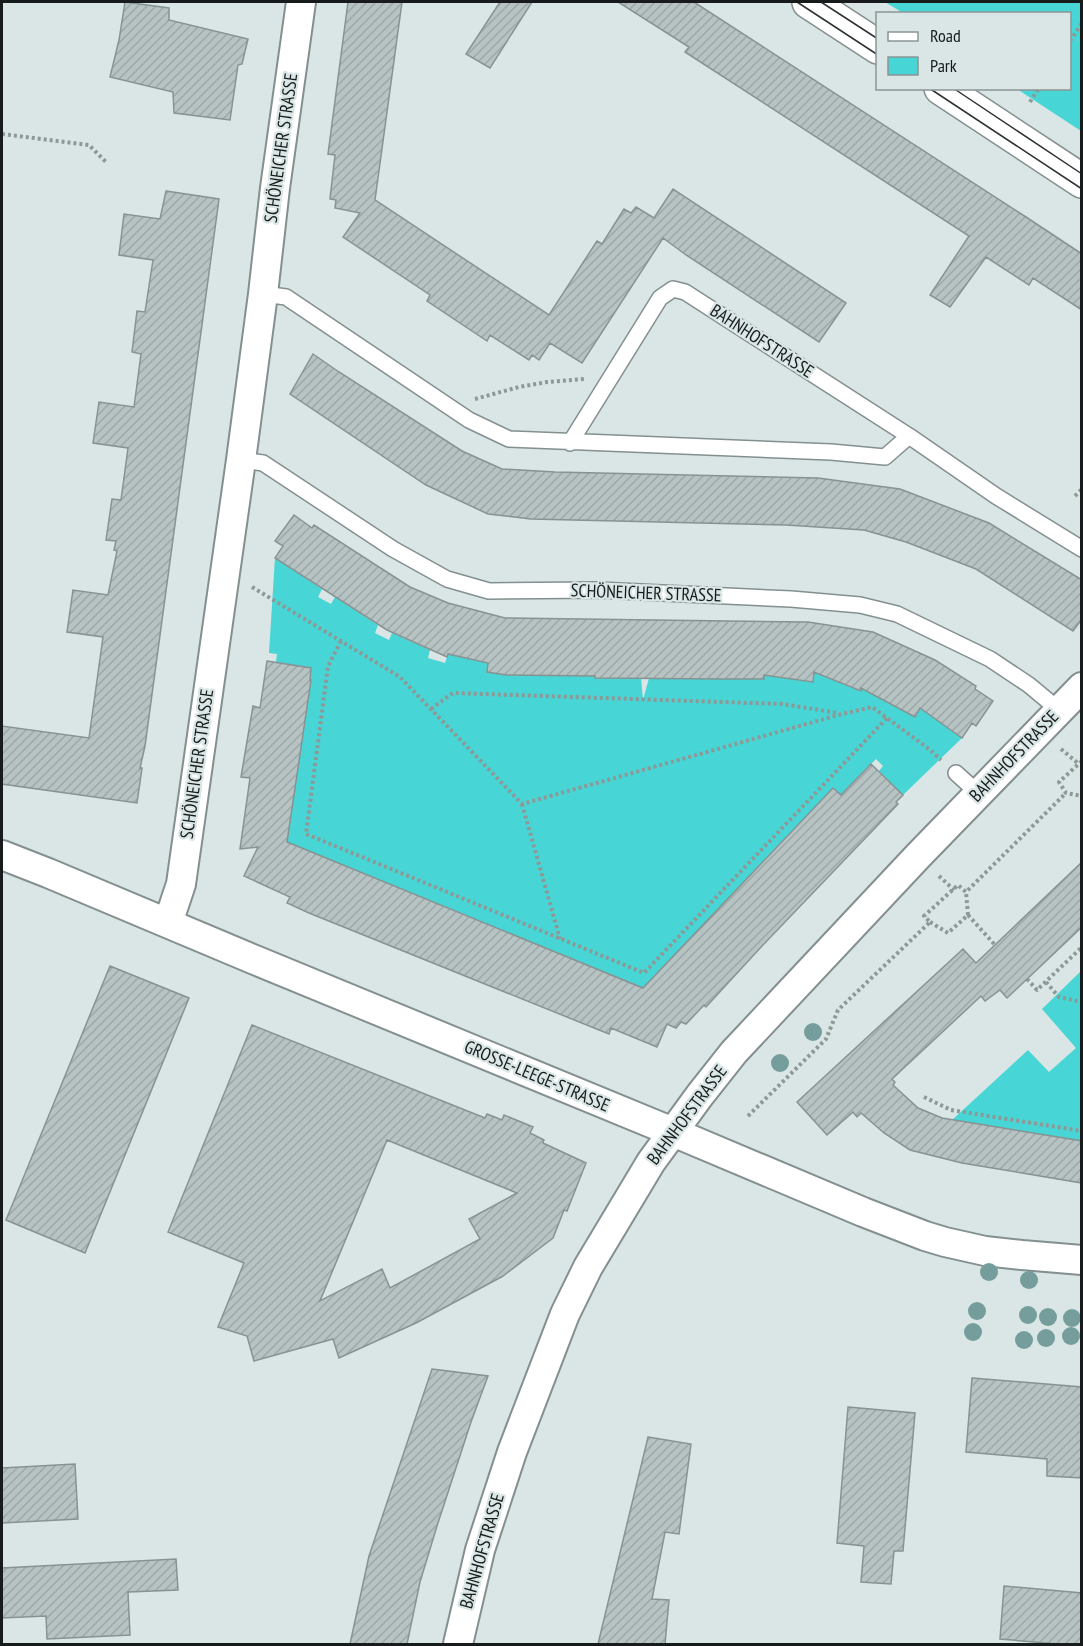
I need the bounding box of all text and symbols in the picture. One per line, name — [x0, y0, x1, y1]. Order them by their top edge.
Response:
legend — [876, 12, 1071, 90]
text: Road — [930, 24, 961, 47]
text: Park — [930, 54, 957, 77]
street label: SCHÖNEICHER STRASSE — [259, 72, 302, 224]
street label: BAHNHOFSTRASSE — [706, 299, 818, 383]
street label: SCHÖNEICHER STRASSE — [570, 578, 722, 607]
street label: SCHÖNEICHER STRASSE — [175, 688, 218, 840]
street label: BAHNHOFSTRASSE — [964, 705, 1063, 806]
street label: GROSSE-LEEGE-STRASSE — [461, 1035, 613, 1117]
street label: BAHNHOFSTRASSE — [642, 1060, 732, 1169]
street label: BAHNHOFSTRASSE — [454, 1491, 509, 1611]

